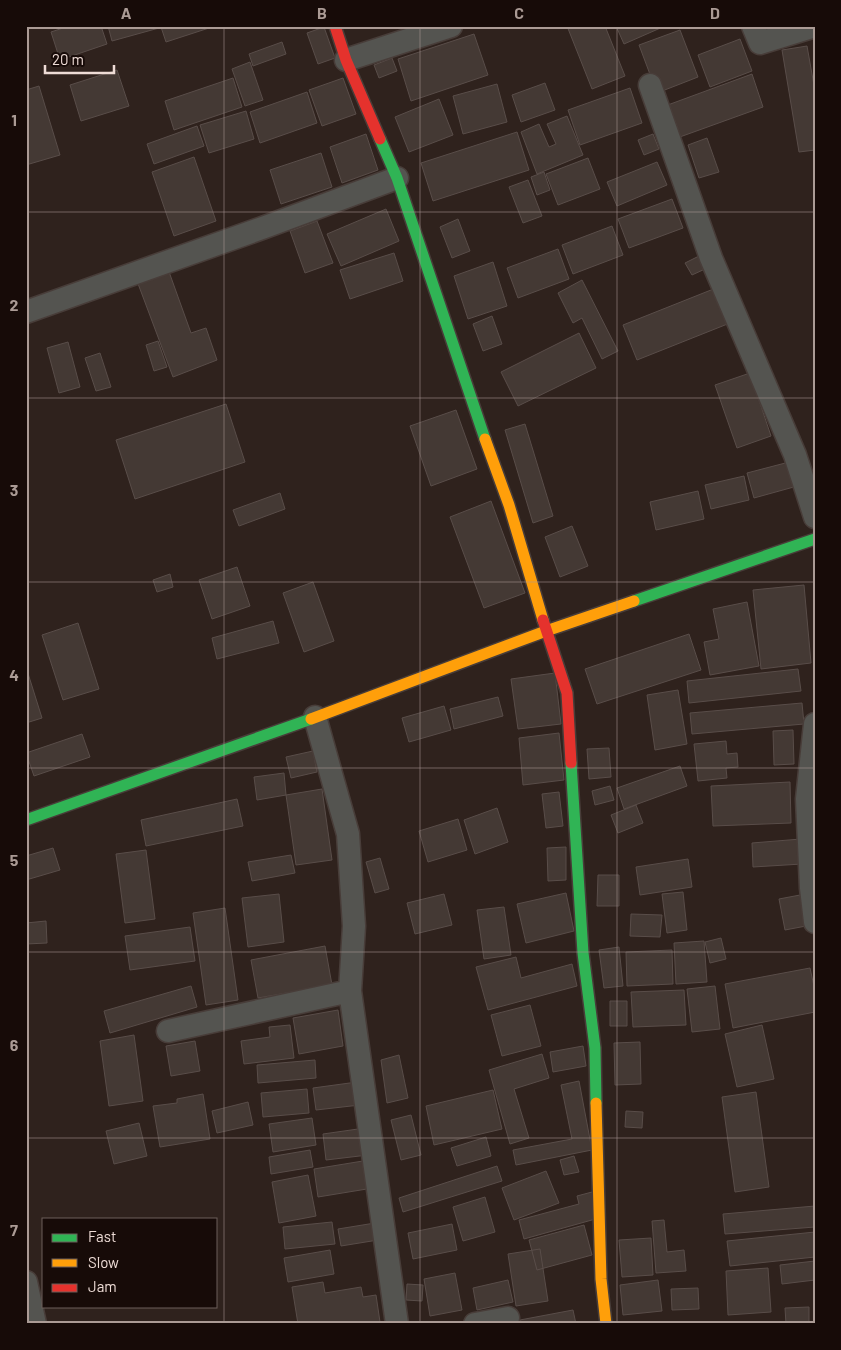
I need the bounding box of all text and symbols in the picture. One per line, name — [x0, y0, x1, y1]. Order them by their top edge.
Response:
text: A — [121, 3, 132, 22]
text: B — [317, 3, 327, 22]
text: C — [514, 3, 524, 22]
text: D — [710, 3, 720, 22]
scale bar — [45, 42, 114, 74]
text: 20 m — [52, 50, 84, 68]
text: 1 — [11, 110, 17, 129]
text: 2 — [10, 295, 19, 314]
text: 3 — [10, 480, 18, 499]
text: 4 — [9, 665, 19, 684]
text: 5 — [10, 850, 19, 869]
text: 6 — [10, 1035, 19, 1054]
legend — [42, 1218, 218, 1308]
text: 7 — [10, 1220, 18, 1239]
text: Fast — [88, 1227, 116, 1245]
text: Slow — [88, 1253, 119, 1271]
text: Jam — [88, 1277, 117, 1295]

